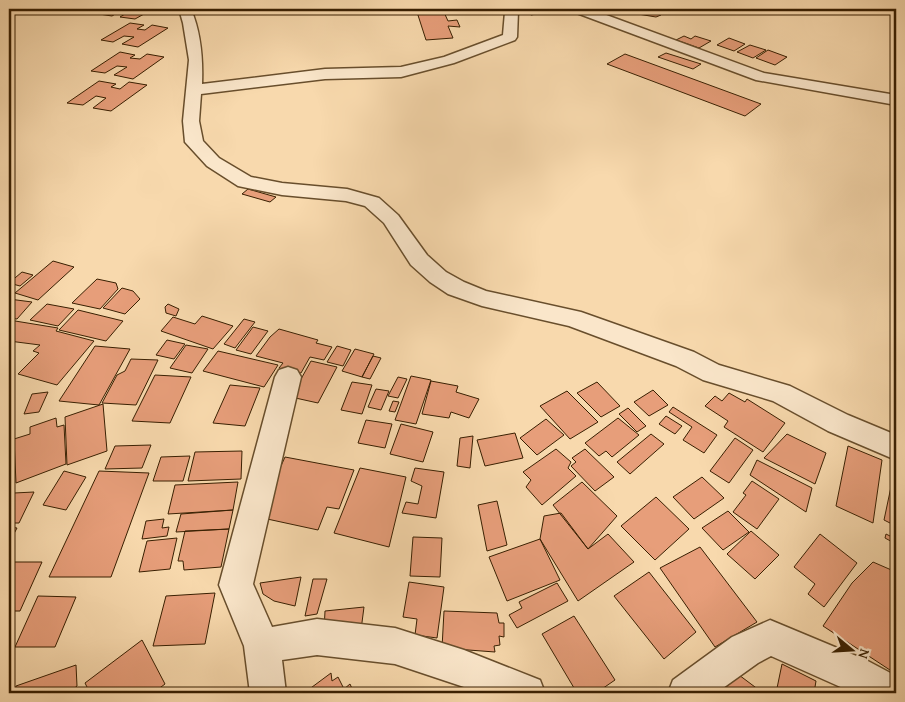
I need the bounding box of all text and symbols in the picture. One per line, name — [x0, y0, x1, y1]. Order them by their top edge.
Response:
north arrow — [828, 624, 878, 674]
text: N — [853, 646, 875, 662]

